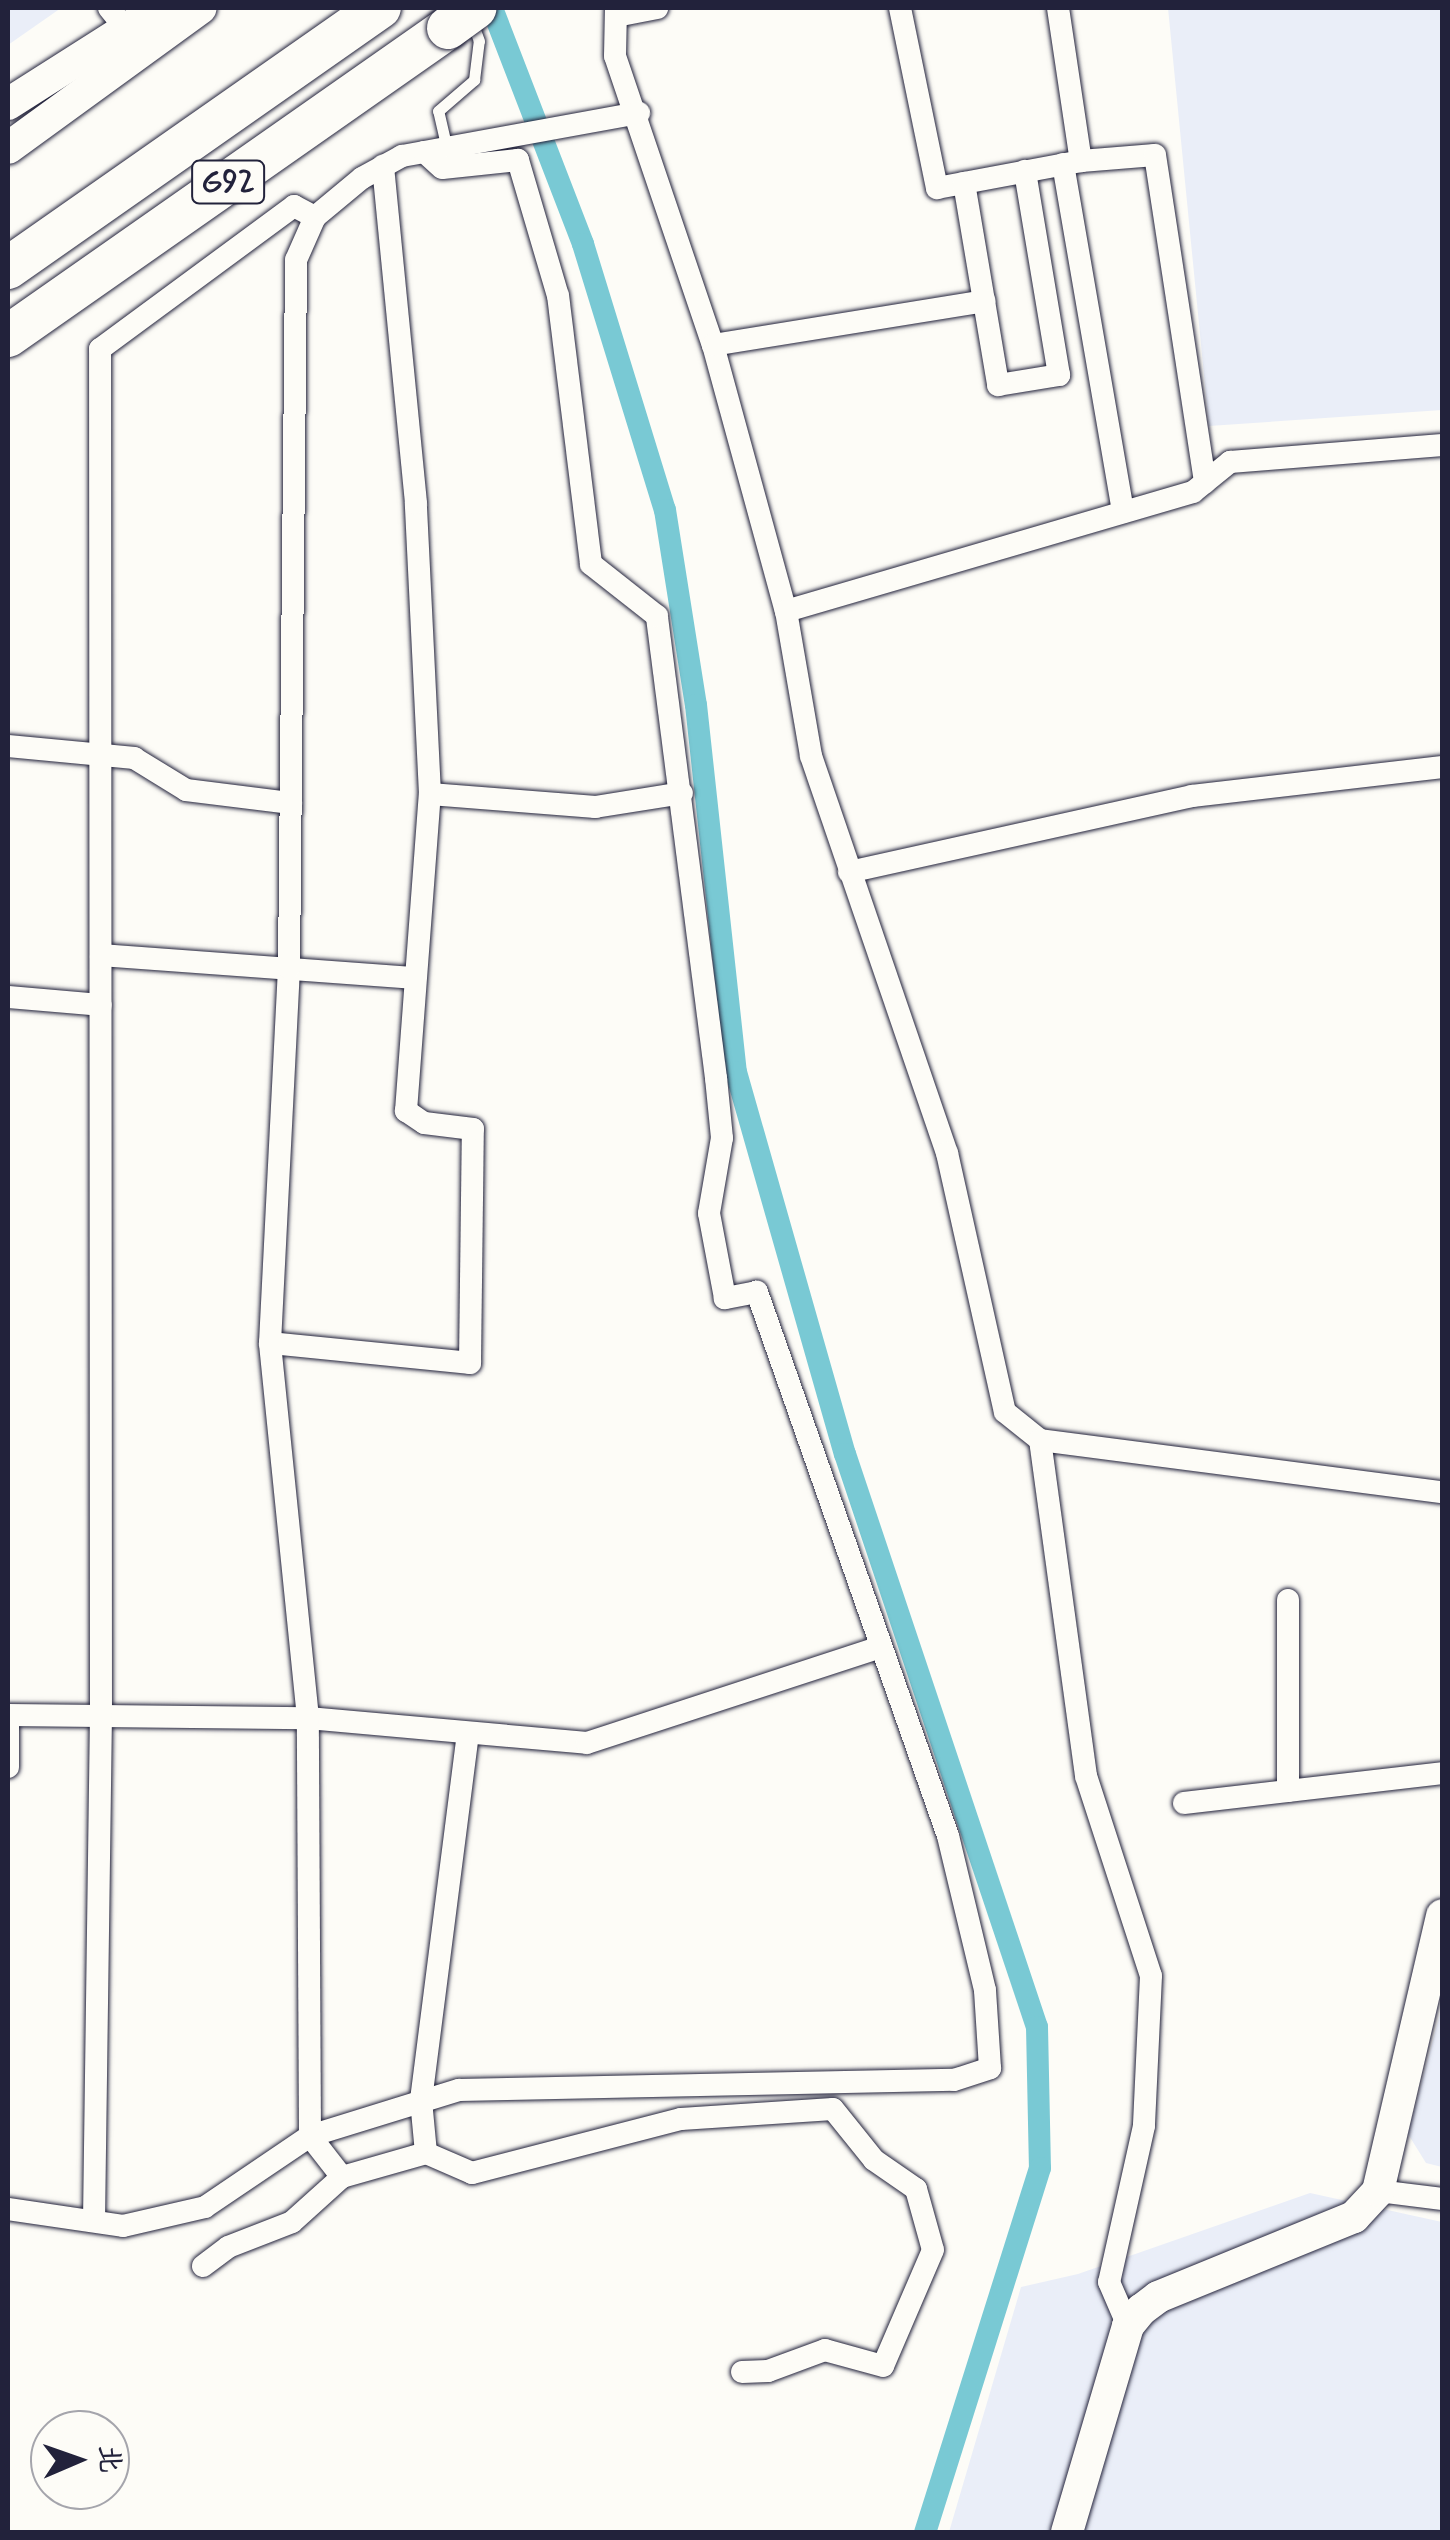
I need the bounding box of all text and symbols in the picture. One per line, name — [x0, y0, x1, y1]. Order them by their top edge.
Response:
road number: G92 — [190, 155, 266, 209]
north arrow — [30, 2410, 130, 2510]
text: 北 — [90, 2444, 127, 2474]

